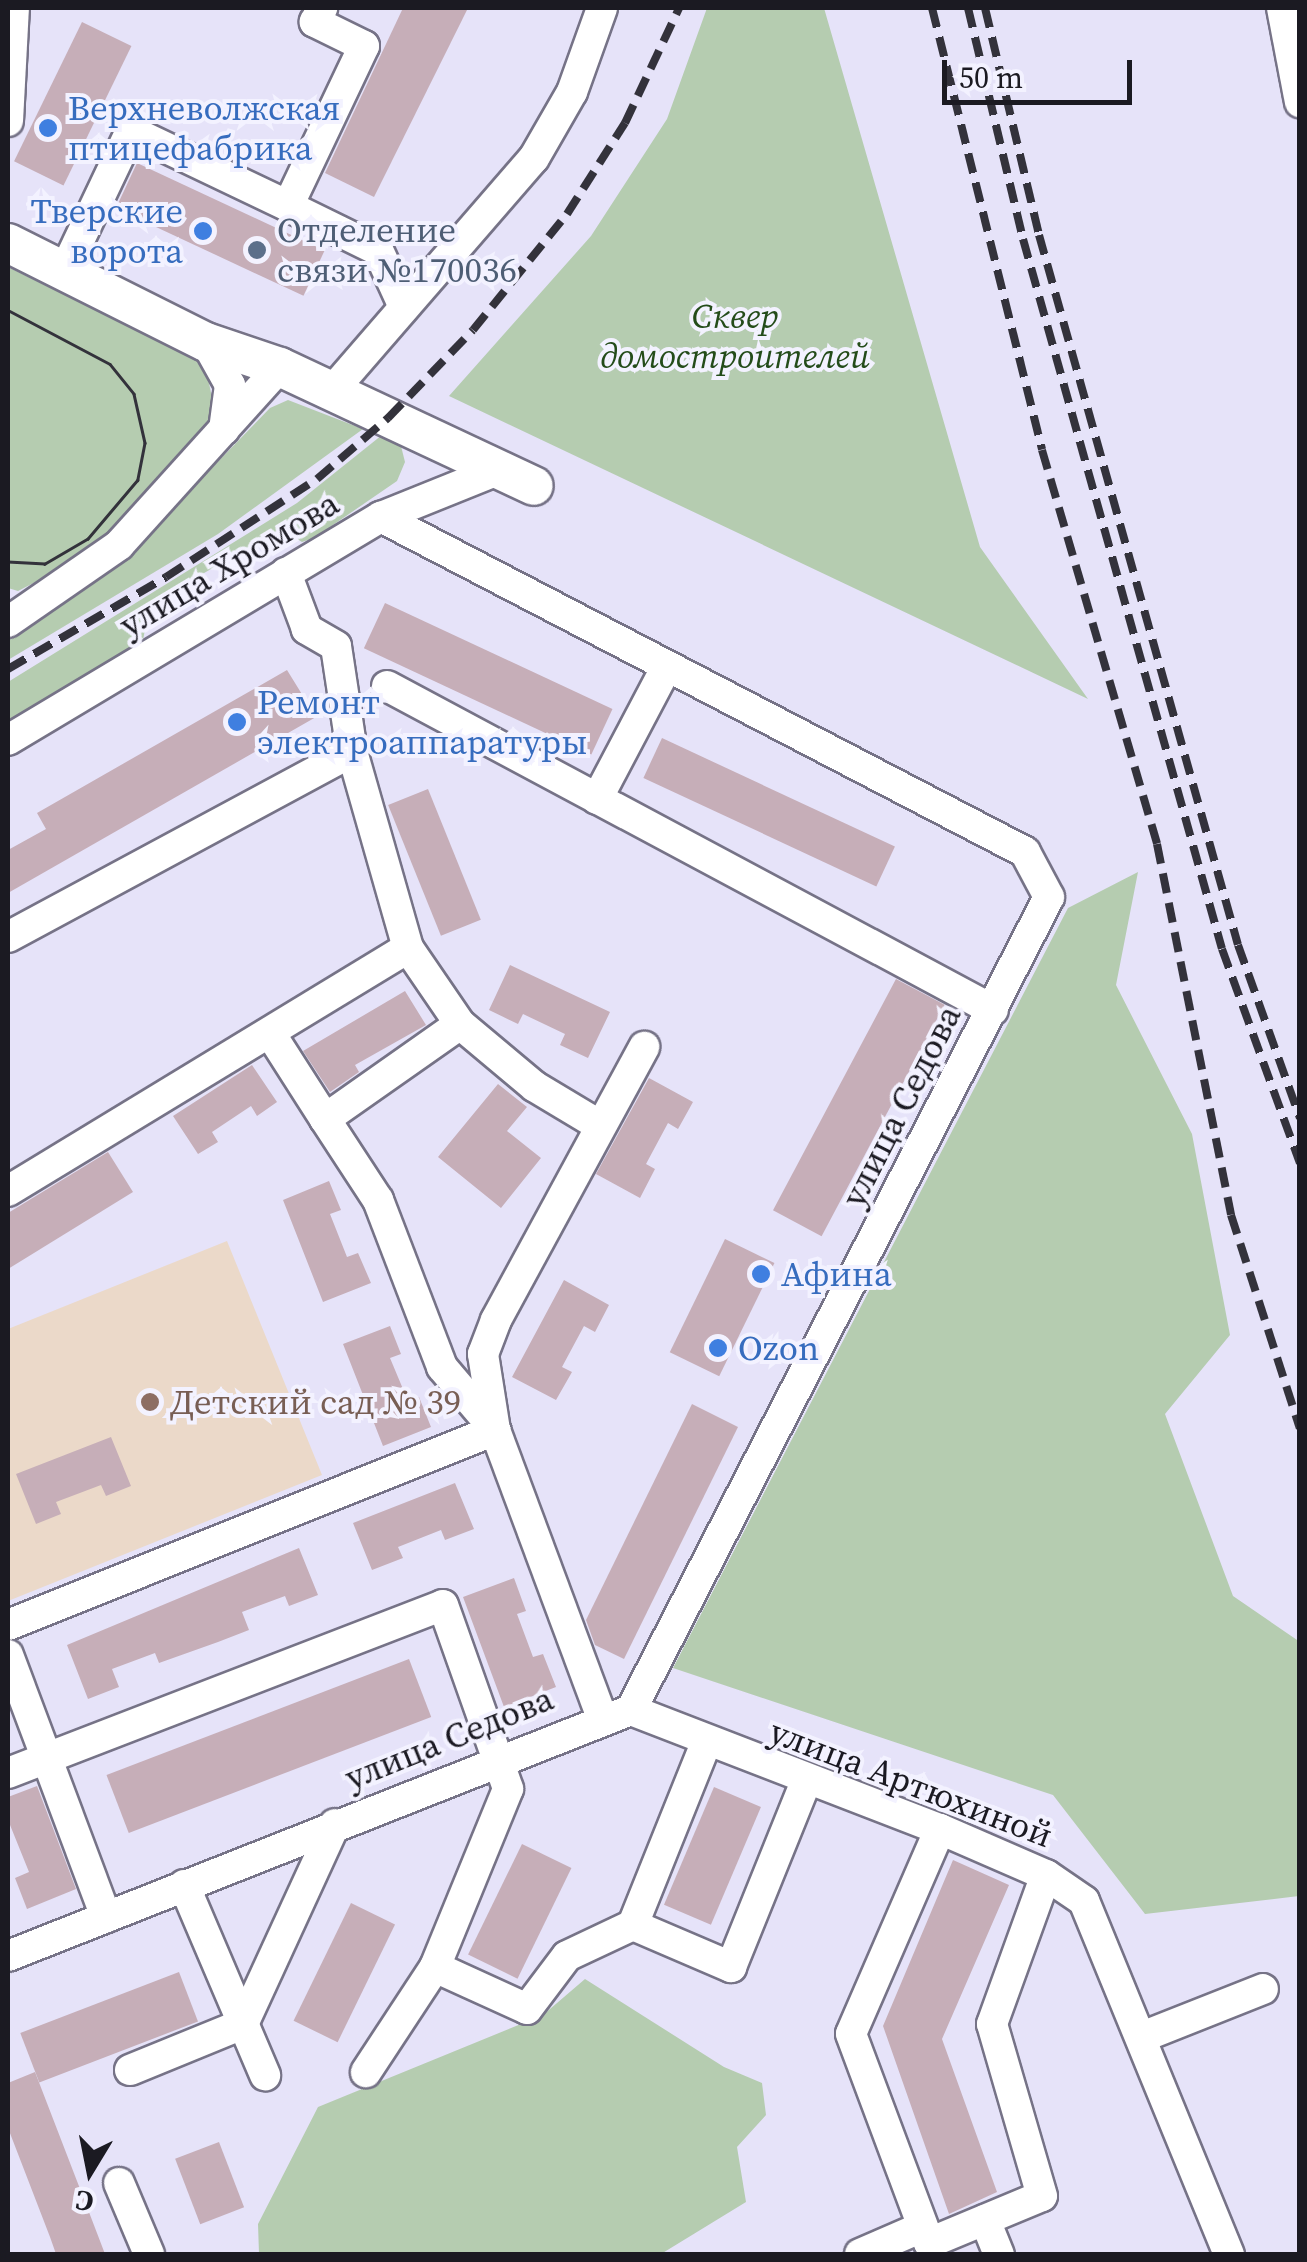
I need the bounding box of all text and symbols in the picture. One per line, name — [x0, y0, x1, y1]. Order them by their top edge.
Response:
scale bar — [947, 40, 1137, 102]
text: 50 m — [959, 57, 1023, 98]
place label: Верхневолжская птицефабрика — [68, 87, 340, 169]
marker: Верхневолжская птицефабрика — [37, 117, 59, 139]
place label: Тверские ворота — [30, 190, 183, 272]
place label: Отделение связи №170036 — [277, 209, 517, 291]
marker: Тверские ворота — [192, 220, 214, 242]
marker: Отделение связи №170036 — [246, 239, 268, 261]
park label: Сквер домостроителей — [600, 295, 870, 377]
street label: улица Хромова — [112, 482, 346, 646]
place label: Ремонт электроаппаратуры — [257, 681, 587, 763]
marker: Ремонт электроаппаратуры — [226, 711, 248, 733]
street label: улица Седова — [832, 998, 970, 1214]
place label: Афина — [781, 1253, 892, 1295]
marker: Афина — [750, 1263, 772, 1285]
place label: Ozon — [738, 1327, 819, 1369]
marker: Ozon — [707, 1337, 729, 1359]
place label: Детский сад № 39 — [170, 1381, 461, 1423]
marker: Детский сад № 39 — [139, 1391, 161, 1413]
street label: улица Седова — [339, 1677, 559, 1799]
street label: улица Артюхиной — [764, 1710, 1058, 1856]
north arrow — [40, 2122, 140, 2222]
text: С — [73, 2181, 97, 2222]

